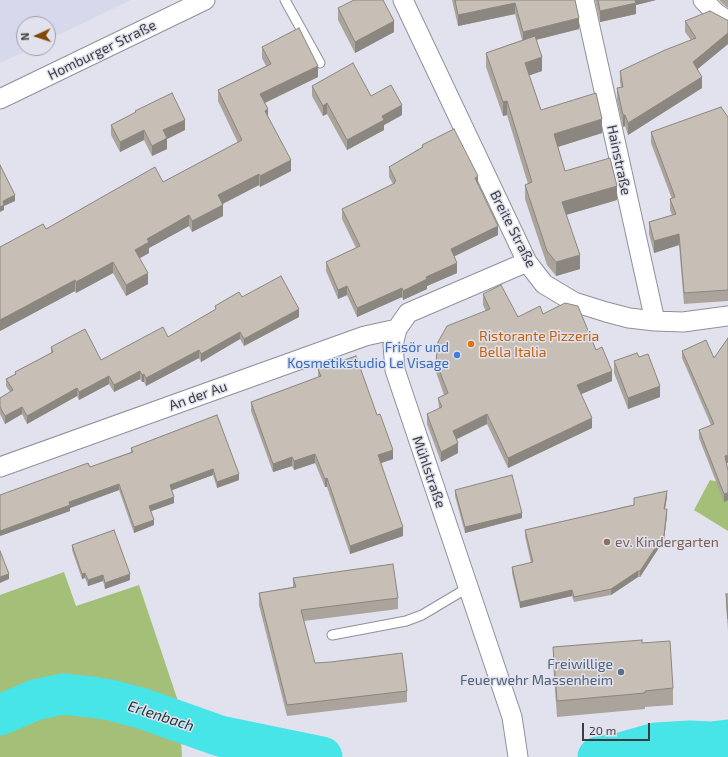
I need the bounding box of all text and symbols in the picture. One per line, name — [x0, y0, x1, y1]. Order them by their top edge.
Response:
north arrow — [16, 16, 56, 56]
street label: Homburger Straße — [45, 16, 159, 84]
text: N — [18, 32, 31, 41]
street label: Hainstraße — [603, 123, 635, 197]
street label: Breite Straße — [486, 188, 540, 270]
place label: Ristorante Pizzeria Bella Italia — [479, 328, 599, 360]
place label: Frisör und Kosmetikstudio Le Visage — [287, 339, 449, 372]
marker: Ristorante Pizzeria Bella Italia — [466, 339, 476, 349]
marker: Frisör und Kosmetikstudio Le Visage — [452, 350, 462, 360]
street label: An der Au — [167, 378, 229, 414]
street label: Mühlstraße — [409, 434, 449, 510]
place label: ev. Kindergarten — [615, 534, 719, 550]
marker: ev. Kindergarten — [602, 537, 612, 547]
place label: Freiwillige Feuerwehr Massenheim — [460, 656, 613, 688]
marker: Freiwillige Feuerwehr Massenheim — [616, 667, 626, 677]
water label: Erlenbach — [126, 697, 196, 735]
scale bar — [584, 715, 652, 741]
text: 20 m — [589, 723, 616, 737]

